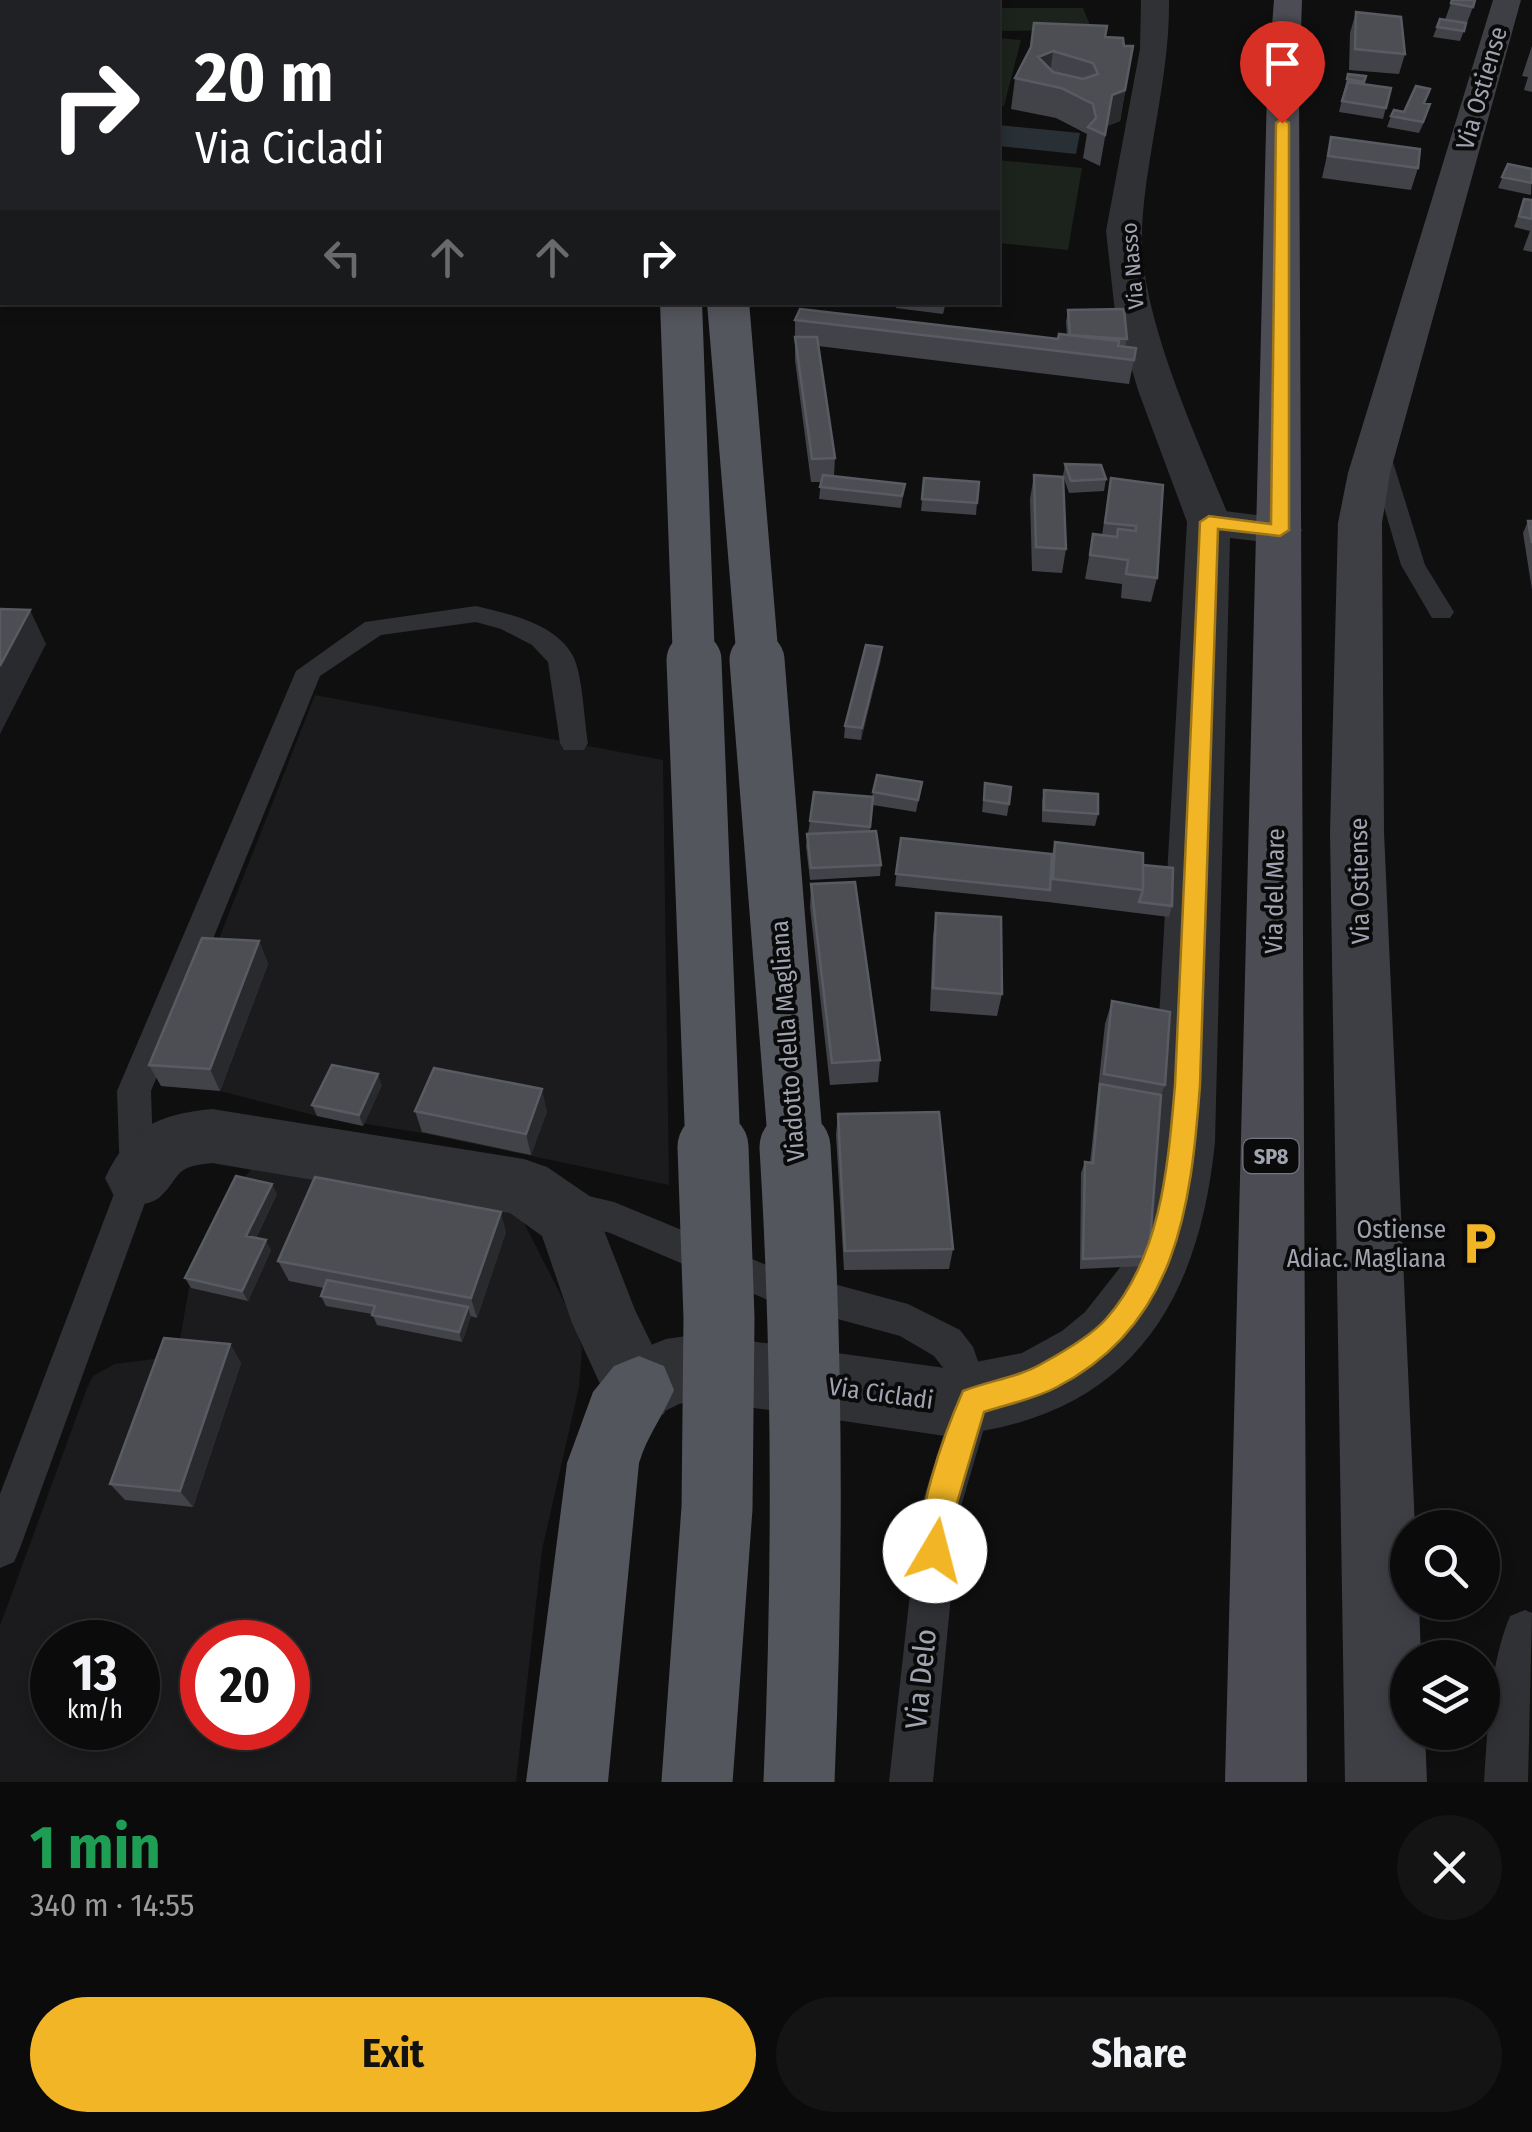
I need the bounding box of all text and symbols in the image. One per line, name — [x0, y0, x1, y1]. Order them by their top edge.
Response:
pin — [1240, 21, 1325, 124]
street label: Via Ostiense — [1450, 23, 1514, 153]
text: 20 m — [195, 36, 334, 120]
icon: arrive — [1255, 36, 1310, 91]
icon: right — [30, 40, 160, 170]
text: Via Cicladi — [195, 121, 385, 175]
street label: Via Nasso — [1115, 222, 1150, 310]
icon: left — [315, 230, 370, 285]
icon: ahead — [420, 230, 475, 285]
icon: ahead — [525, 230, 580, 285]
icon: right — [630, 230, 685, 285]
street label: Via Ostiense — [1344, 817, 1376, 945]
street label: Via del Mare — [1259, 828, 1291, 954]
street label: Viadotto della Magliana — [765, 919, 811, 1163]
road number: SP8 — [1244, 1139, 1298, 1173]
place label: Ostiense Adiac. Magliana — [1287, 1215, 1446, 1274]
parking icon: Ostiense Adiac. Magliana — [1455, 1219, 1503, 1267]
street label: Via Cicladi — [827, 1372, 935, 1416]
position arrow — [883, 1499, 987, 1603]
map controls — [1390, 1510, 1500, 1750]
button: search — [1390, 1510, 1500, 1620]
speed limit sign: 20 — [180, 1620, 310, 1750]
street label: Via Delo — [898, 1627, 944, 1731]
button: layers — [1390, 1640, 1500, 1750]
text: 13 — [73, 1643, 117, 1703]
text: km/h — [67, 1695, 123, 1725]
text: 1 min — [30, 1812, 161, 1884]
button: close — [1397, 1815, 1502, 1920]
text: 340 m · 14:55 — [30, 1886, 194, 1924]
button: Exit — [30, 1997, 756, 2112]
button: Share — [776, 1997, 1502, 2112]

